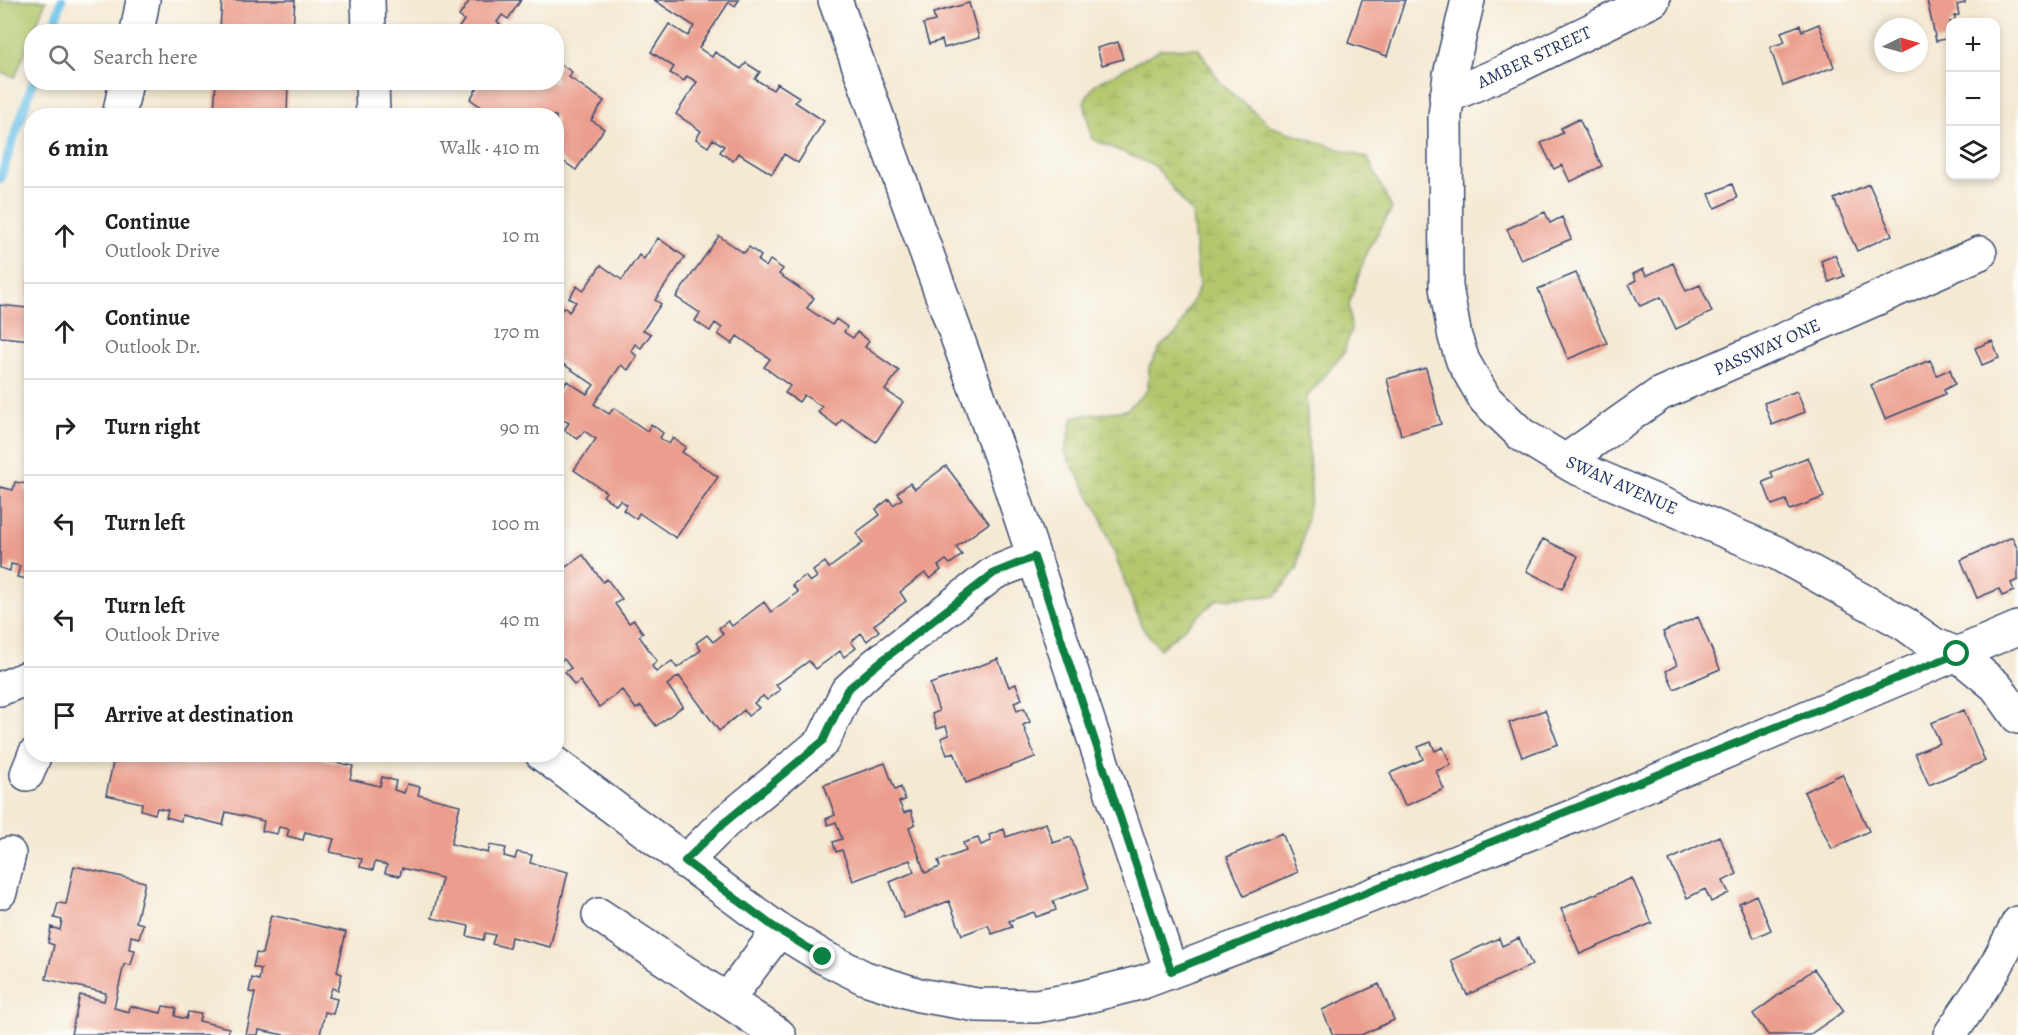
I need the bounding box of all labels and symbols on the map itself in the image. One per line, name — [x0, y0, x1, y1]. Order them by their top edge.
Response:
north arrow — [1874, 18, 1928, 72]
street label: AMBER STREET — [1472, 20, 1595, 94]
street label: PASSWAY ONE — [1710, 313, 1824, 381]
street label: SWAN AVENUE — [1562, 450, 1682, 520]
route start — [1943, 640, 1969, 666]
route end — [809, 943, 835, 969]

